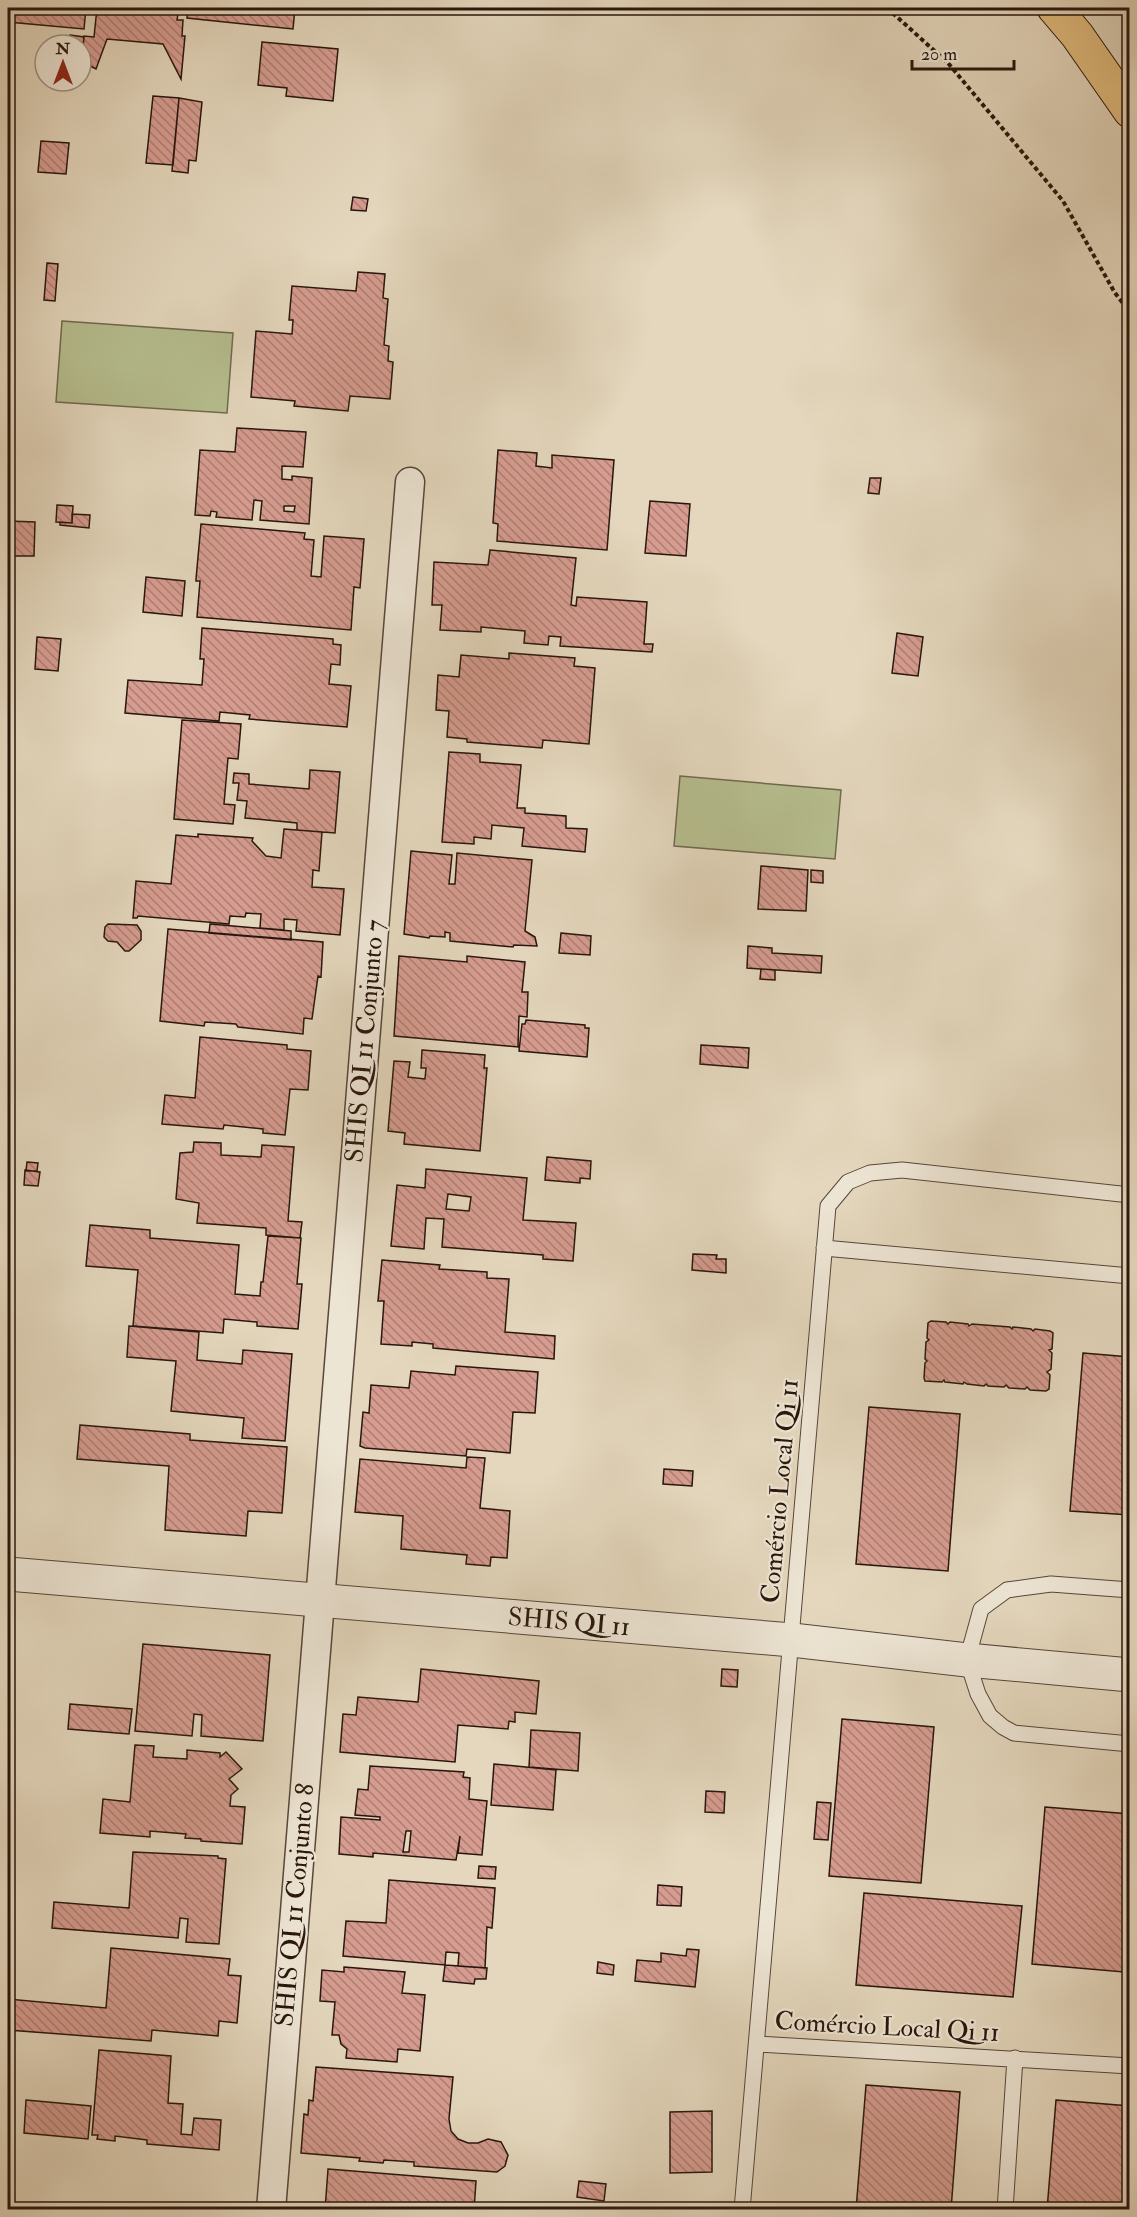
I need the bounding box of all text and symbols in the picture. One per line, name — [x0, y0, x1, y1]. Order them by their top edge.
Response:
north arrow — [33, 33, 93, 93]
scale bar — [912, 33, 1014, 71]
text: N — [55, 39, 71, 59]
text: 20 m — [921, 43, 957, 66]
street label: SHIS QI 11 Conjunto 7 — [338, 918, 392, 1164]
street label: Comércio Local Qi 11 — [754, 1378, 806, 1604]
street label: SHIS QI 11 — [507, 1601, 631, 1643]
street label: SHIS QI 11 Conjunto 8 — [268, 1782, 322, 2028]
street label: Comércio Local Qi 11 — [774, 2005, 1000, 2049]

